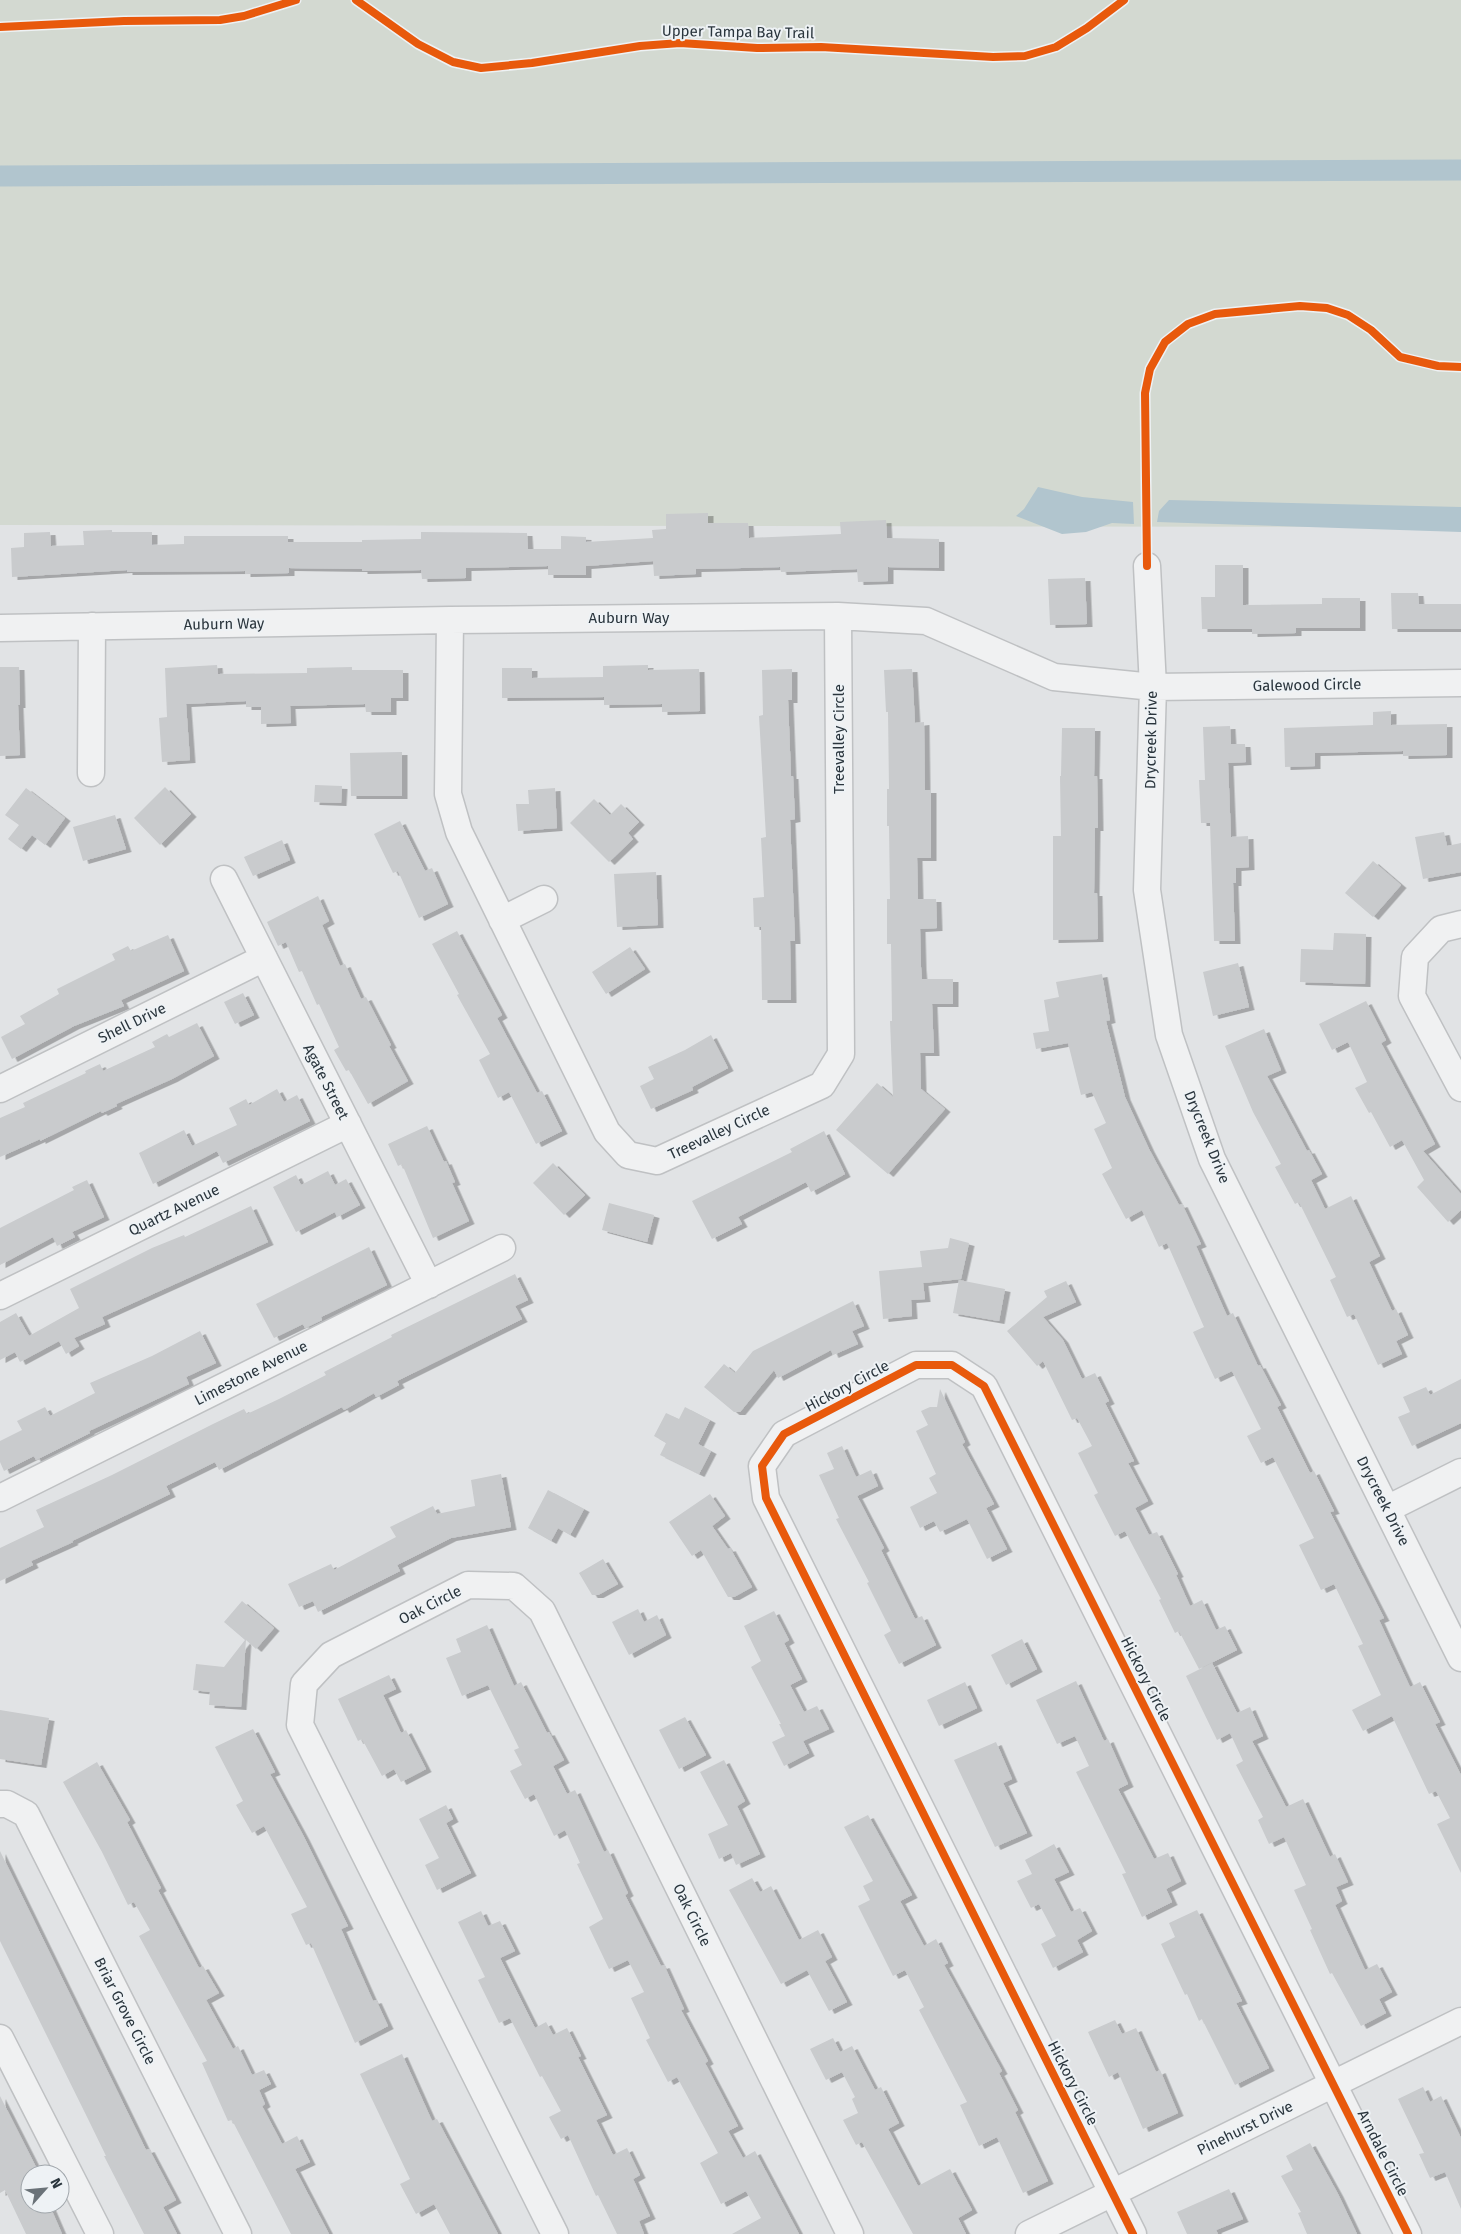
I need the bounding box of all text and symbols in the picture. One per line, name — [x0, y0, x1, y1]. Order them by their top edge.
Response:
street label: Upper Tampa Bay Trail — [662, 22, 815, 42]
street label: Auburn Way — [589, 609, 670, 627]
street label: Auburn Way — [183, 614, 265, 634]
street label: Galewood Circle — [1252, 675, 1362, 695]
street label: Treevalley Circle — [830, 684, 848, 794]
street label: Drycreek Drive — [1141, 691, 1161, 789]
street label: Shell Drive — [95, 999, 169, 1047]
street label: Agate Street — [299, 1041, 353, 1123]
street label: Drycreek Drive — [1180, 1088, 1234, 1186]
street label: Treevalley Circle — [665, 1101, 773, 1163]
street label: Quartz Avenue — [126, 1180, 222, 1240]
street label: Limestone Avenue — [191, 1337, 311, 1409]
street label: Hickory Circle — [802, 1356, 892, 1416]
street label: Drycreek Drive — [1353, 1453, 1413, 1549]
street label: Oak Circle — [396, 1582, 464, 1628]
street label: Hickory Circle — [1117, 1634, 1175, 1724]
street label: Oak Circle — [669, 1881, 715, 1949]
street label: Briar Grove Circle — [90, 1954, 160, 2068]
street label: Hickory Circle — [1044, 2038, 1102, 2128]
street label: Pinehurst Drive — [1194, 2097, 1296, 2159]
street label: Arndale Circle — [1354, 2107, 1412, 2199]
north arrow — [20, 2164, 70, 2214]
text: N — [46, 2175, 66, 2191]

